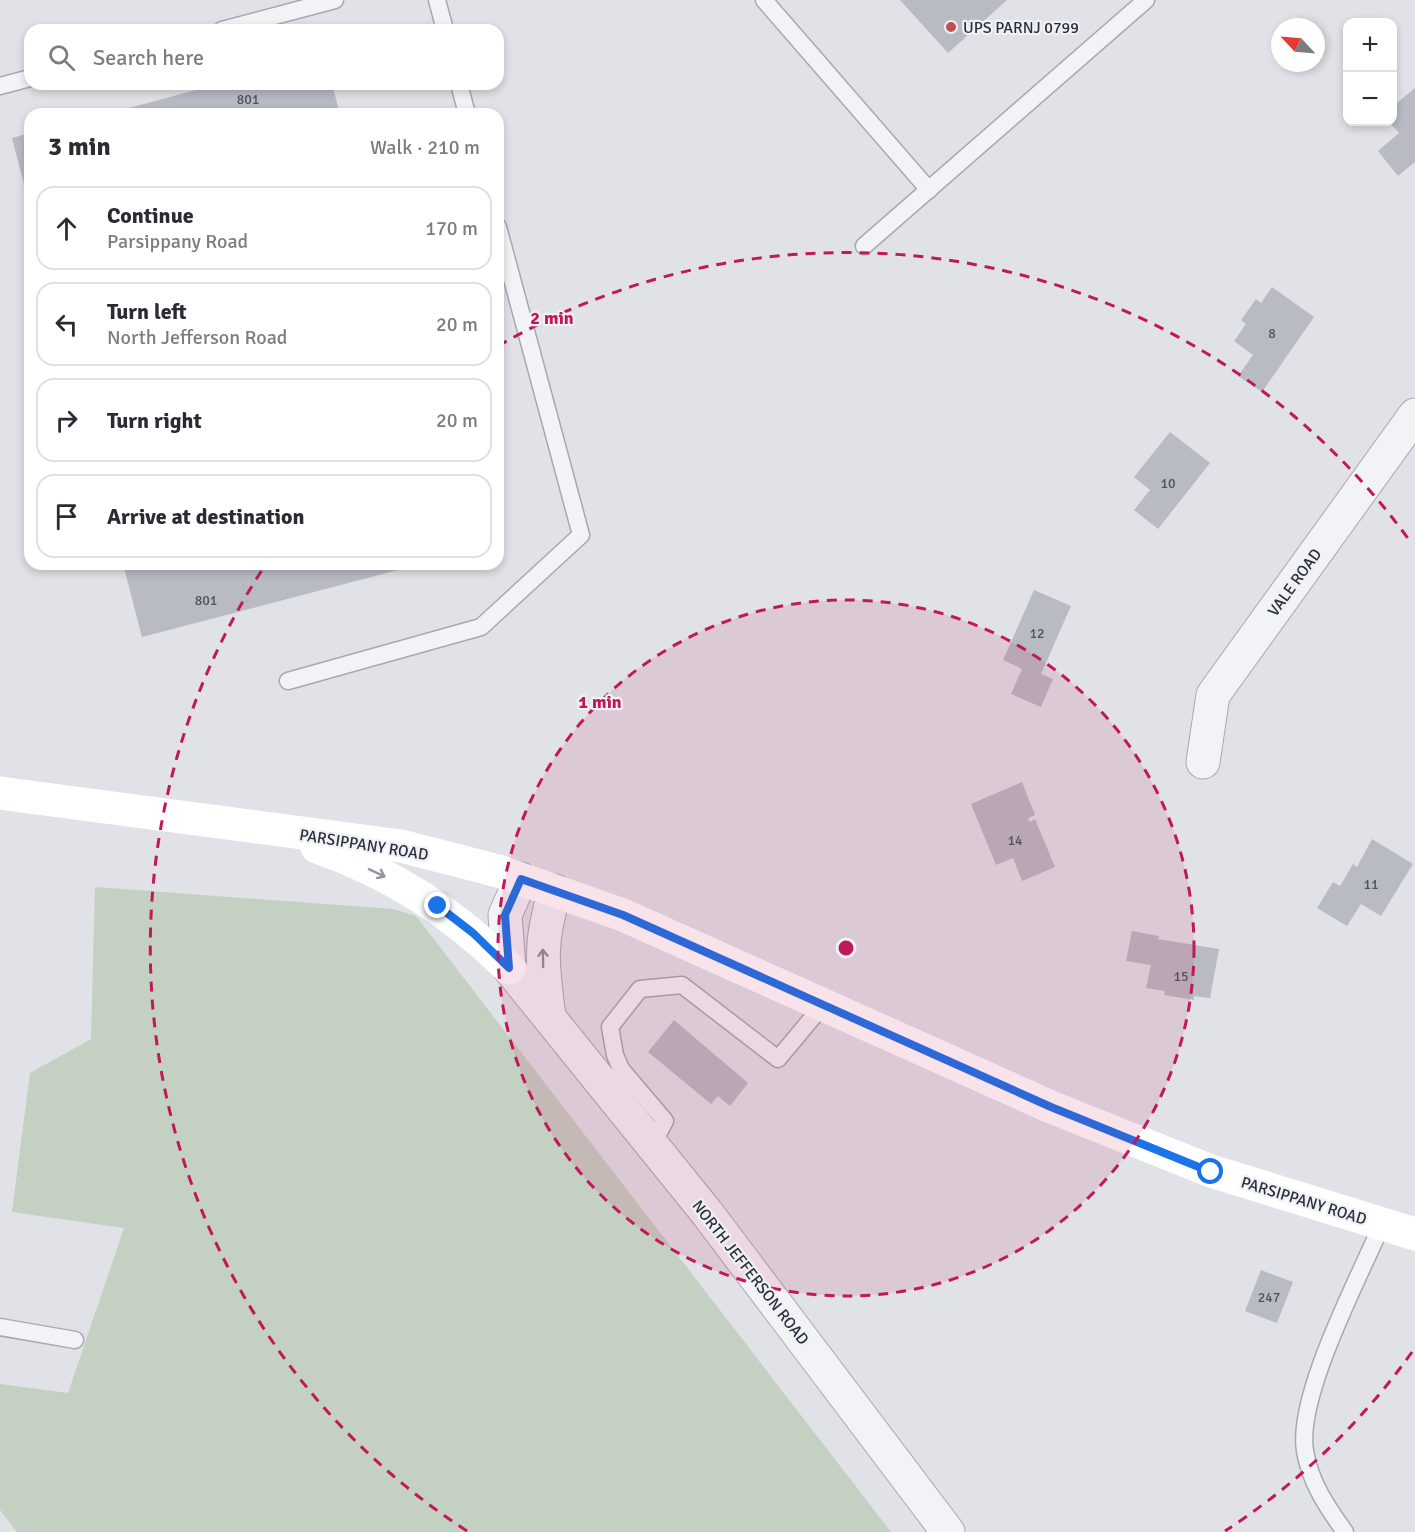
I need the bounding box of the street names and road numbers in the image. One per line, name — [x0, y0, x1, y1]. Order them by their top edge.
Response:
street label: VALE ROAD — [1264, 545, 1326, 620]
street label: PARSIPPANY ROAD — [298, 825, 430, 865]
street label: PARSIPPANY ROAD — [1238, 1172, 1369, 1230]
street label: NORTH JEFFERSON ROAD — [687, 1196, 813, 1349]

